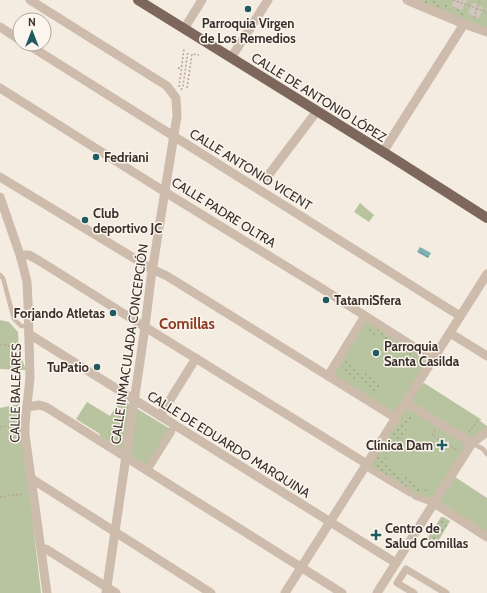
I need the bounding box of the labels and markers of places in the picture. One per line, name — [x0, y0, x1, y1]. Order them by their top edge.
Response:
marker: Parroquia Virgen de Los Remedios — [243, 4, 253, 14]
place label: Parroquia Virgen de Los Remedios — [200, 15, 296, 46]
place label: Fedriani — [104, 149, 149, 165]
marker: Fedriani — [91, 152, 101, 162]
place label: Club deportivo JC — [93, 205, 162, 236]
marker: Club deportivo JC — [80, 215, 90, 225]
place label: TatamiSfera — [334, 292, 402, 308]
marker: TatamiSfera — [321, 295, 331, 305]
place label: Forjando Atletas — [14, 305, 106, 321]
marker: Forjando Atletas — [108, 308, 118, 318]
place label: Parroquia Santa Casilda — [384, 338, 460, 369]
marker: Parroquia Santa Casilda — [371, 348, 381, 358]
place label: TuPatio — [47, 359, 90, 375]
marker: TuPatio — [92, 362, 102, 372]
place label: Clínica Dam — [366, 437, 433, 453]
marker: Clínica Dam — [436, 439, 448, 451]
place label: Centro de Salud Comillas — [385, 520, 469, 551]
marker: Centro de Salud Comillas — [370, 529, 382, 541]

